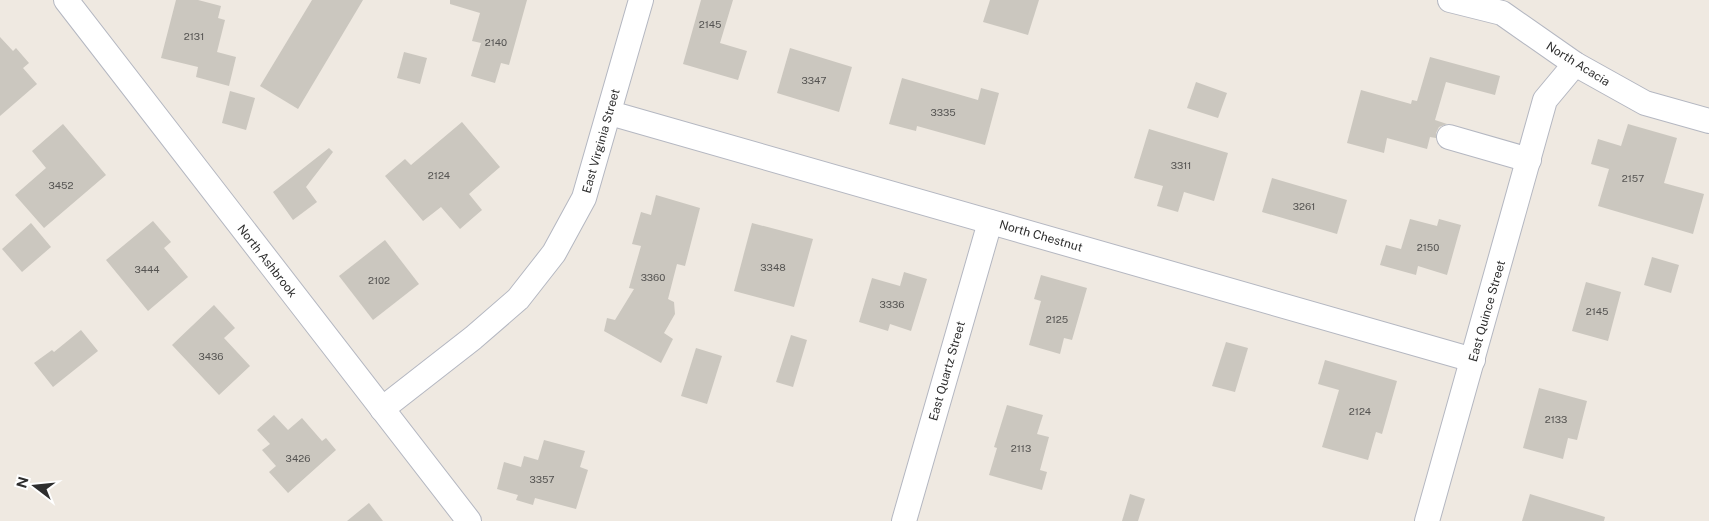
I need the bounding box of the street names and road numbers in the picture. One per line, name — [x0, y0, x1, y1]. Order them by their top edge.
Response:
street label: North Acacia — [1544, 39, 1612, 89]
street label: East Virginia Street — [579, 87, 623, 195]
street label: North Chestnut — [998, 217, 1085, 255]
street label: North Ashbrook — [234, 222, 300, 300]
street label: East Quince Street — [1466, 258, 1508, 363]
street label: East Quartz Street — [926, 319, 968, 422]

